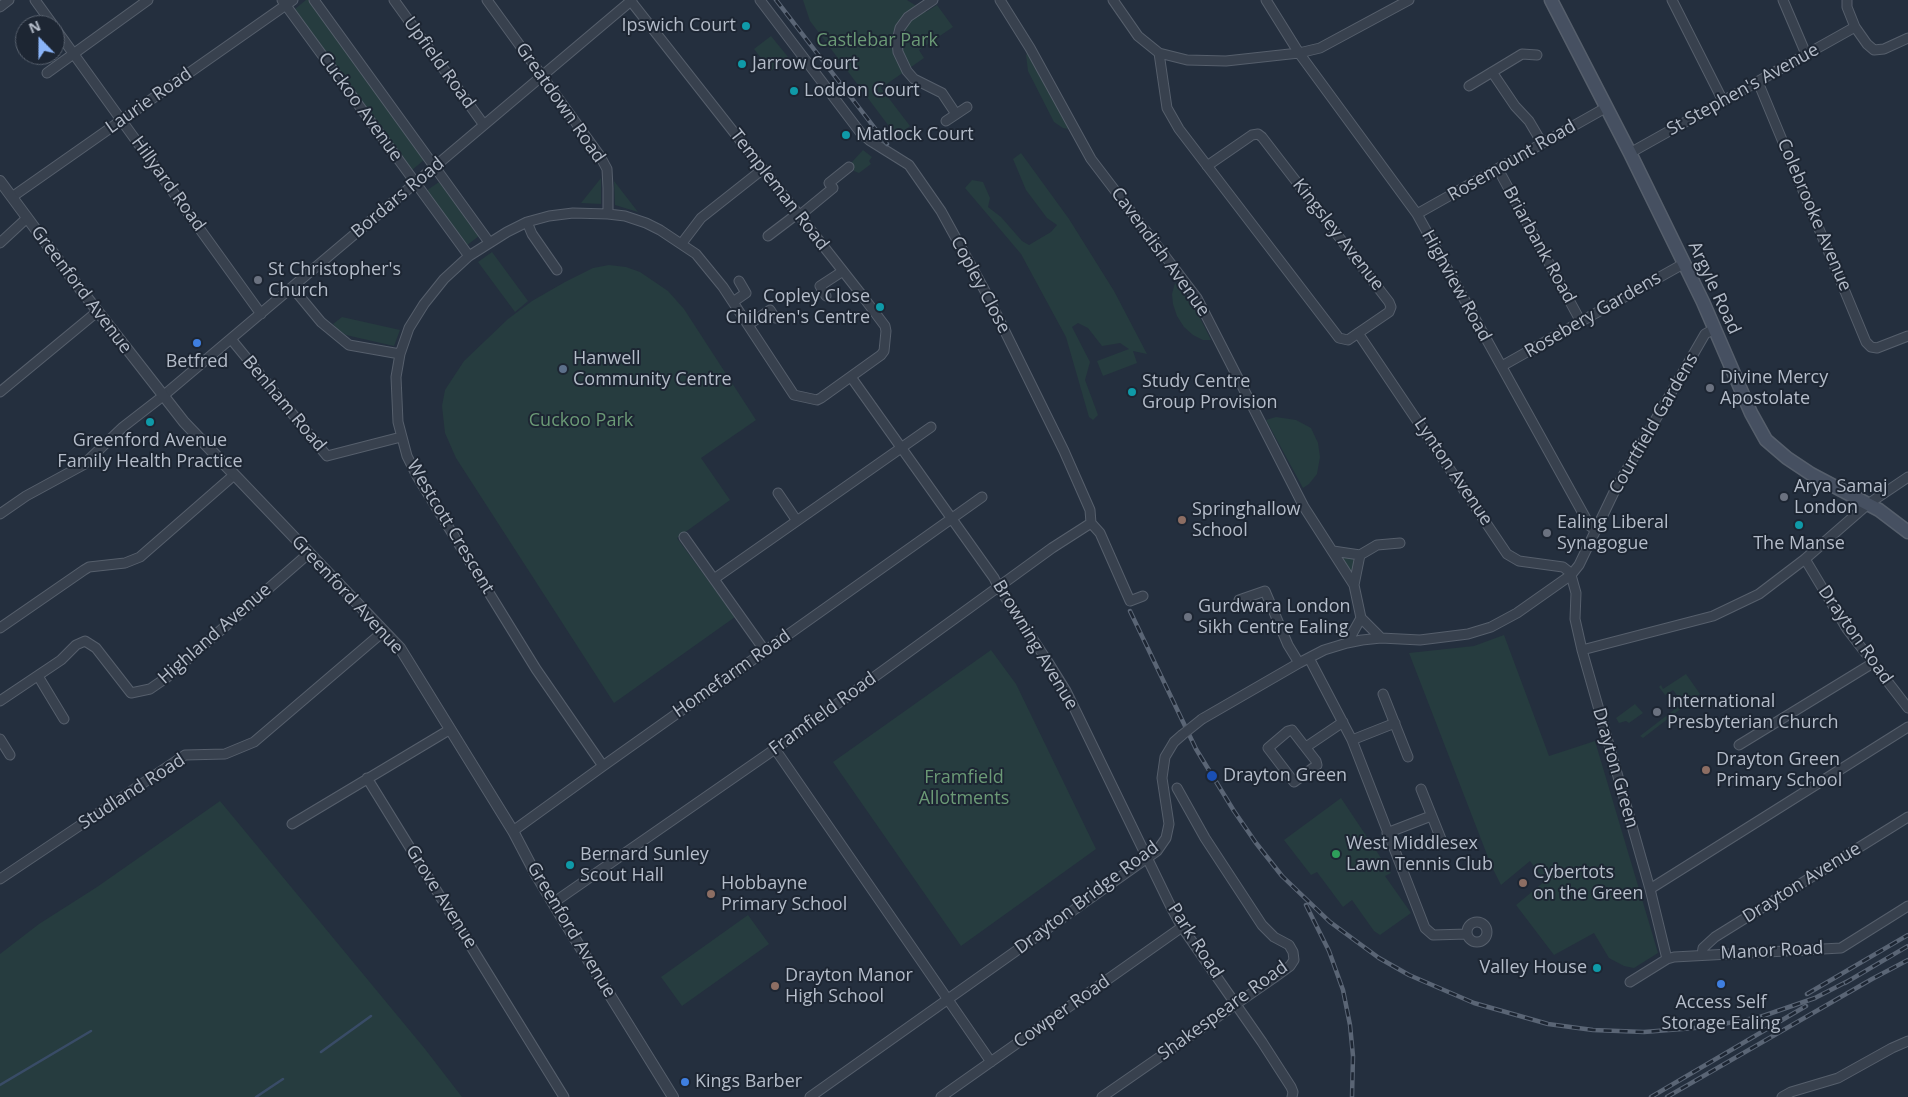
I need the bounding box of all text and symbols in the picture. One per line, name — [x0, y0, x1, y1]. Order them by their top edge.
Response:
street label: Upfield Road — [399, 13, 479, 113]
north arrow — [15, 15, 65, 65]
place label: Ipswich Court — [622, 15, 736, 37]
text: N — [26, 16, 43, 38]
marker: Ipswich Court — [740, 20, 752, 32]
park label: Castlebar Park — [816, 30, 938, 52]
street label: Greatdown Road — [511, 39, 609, 167]
street label: St Stephen's Avenue — [1663, 39, 1823, 141]
street label: Cuckoo Avenue — [313, 48, 407, 166]
place label: Jarrow Court — [752, 53, 858, 75]
marker: Jarrow Court — [736, 58, 748, 70]
street label: Laurie Road — [102, 63, 196, 139]
place label: Loddon Court — [804, 80, 920, 102]
marker: Loddon Court — [788, 85, 800, 97]
street label: Rosemount Road — [1444, 116, 1580, 206]
place label: Matlock Court — [856, 124, 974, 146]
street label: Templeman Road — [725, 125, 833, 255]
marker: Matlock Court — [840, 129, 852, 141]
street label: Hillyard Road — [126, 132, 210, 236]
street label: Colebrooke Avenue — [1772, 135, 1856, 295]
street label: Bordars Road — [347, 153, 449, 243]
street label: Kingsley Avenue — [1288, 175, 1388, 295]
street label: Cavendish Avenue — [1106, 183, 1214, 321]
street label: Briarbank Road — [1498, 183, 1580, 307]
street label: Greenford Avenue — [26, 222, 136, 358]
street label: Highview Road — [1417, 227, 1495, 345]
street label: Copley Close — [945, 233, 1015, 337]
street label: Argyle Road — [1683, 238, 1745, 338]
place label: St Christopher's Church — [268, 259, 401, 302]
street label: Rosebery Gardens — [1521, 267, 1665, 363]
marker: St Christopher's Church — [252, 274, 264, 286]
place label: Copley Close Children's Centre — [725, 286, 870, 328]
marker: Copley Close Children's Centre — [874, 301, 886, 313]
marker: Betfred — [191, 337, 203, 349]
place label: Hanwell Community Centre — [573, 348, 732, 390]
street label: Courtfield Gardens — [1605, 350, 1703, 498]
place label: Betfred — [166, 351, 228, 373]
street label: Benham Road — [238, 352, 330, 456]
marker: Hanwell Community Centre — [557, 363, 569, 375]
place label: Divine Mercy Apostolate — [1720, 367, 1828, 409]
place label: Study Centre Group Provision — [1142, 371, 1278, 414]
marker: Divine Mercy Apostolate — [1704, 382, 1716, 394]
marker: Study Centre Group Provision — [1126, 386, 1138, 398]
park label: Cuckoo Park — [529, 410, 633, 432]
street label: Lynton Avenue — [1409, 414, 1497, 530]
marker: Greenford Avenue Family Health Practice — [144, 416, 156, 428]
place label: Greenford Avenue Family Health Practice — [57, 430, 243, 472]
street label: Westcott Crescent — [402, 456, 498, 598]
place label: Arya Samaj London — [1794, 476, 1888, 518]
marker: Arya Samaj London — [1778, 491, 1790, 503]
place label: Springhallow School — [1192, 499, 1301, 542]
place label: Ealing Liberal Synagogue — [1557, 512, 1669, 554]
marker: Springhallow School — [1176, 514, 1188, 526]
marker: The Manse — [1793, 519, 1805, 531]
marker: Ealing Liberal Synagogue — [1541, 527, 1553, 539]
street label: Greenford Avenue — [286, 531, 408, 659]
place label: The Manse — [1753, 533, 1845, 555]
street label: Browning Avenue — [988, 576, 1082, 714]
street label: Highland Avenue — [154, 579, 276, 689]
street label: Drayton Road — [1813, 582, 1897, 688]
place label: Gurdwara London Sikh Centre Ealing — [1198, 596, 1351, 638]
marker: Gurdwara London Sikh Centre Ealing — [1182, 611, 1194, 623]
street label: Homefarm Road — [669, 625, 795, 723]
street label: Framfield Road — [765, 668, 881, 760]
place label: International Presbyterian Church — [1667, 691, 1838, 734]
street label: Drayton Green — [1588, 705, 1642, 831]
marker: International Presbyterian Church — [1651, 706, 1663, 718]
place label: Drayton Green Primary School — [1716, 749, 1842, 792]
street label: Studland Road — [75, 750, 189, 834]
marker: Drayton Green Primary School — [1700, 764, 1712, 776]
place label: Drayton Green — [1223, 765, 1347, 787]
park label: Framfield Allotments — [919, 767, 1009, 810]
marker: Drayton Green — [1205, 769, 1219, 783]
place label: West Middlesex Lawn Tennis Club — [1346, 833, 1493, 876]
street label: Drayton Bridge Road — [1011, 837, 1163, 959]
street label: Drayton Avenue — [1739, 838, 1865, 928]
street label: Grove Avenue — [401, 841, 481, 953]
place label: Bernard Sunley Scout Hall — [580, 844, 709, 886]
marker: West Middlesex Lawn Tennis Club — [1330, 848, 1342, 860]
street label: Greenford Avenue — [522, 858, 620, 1002]
marker: Bernard Sunley Scout Hall — [564, 859, 576, 871]
place label: Cybertots on the Green — [1533, 862, 1643, 904]
place label: Hobbayne Primary School — [721, 873, 847, 916]
marker: Cybertots on the Green — [1517, 877, 1529, 889]
marker: Hobbayne Primary School — [705, 888, 717, 900]
street label: Park Road — [1163, 899, 1227, 983]
street label: Manor Road — [1720, 938, 1824, 964]
street label: Shakespeare Road — [1154, 957, 1292, 1065]
place label: Valley House — [1480, 957, 1587, 979]
marker: Valley House — [1591, 962, 1603, 974]
place label: Drayton Manor High School — [785, 965, 913, 1008]
street label: Cowper Road — [1010, 971, 1114, 1053]
marker: Access Self Storage Ealing — [1715, 978, 1727, 990]
marker: Drayton Manor High School — [769, 980, 781, 992]
place label: Access Self Storage Ealing — [1662, 992, 1780, 1034]
place label: Kings Barber — [695, 1071, 802, 1093]
marker: Kings Barber — [679, 1076, 691, 1088]

